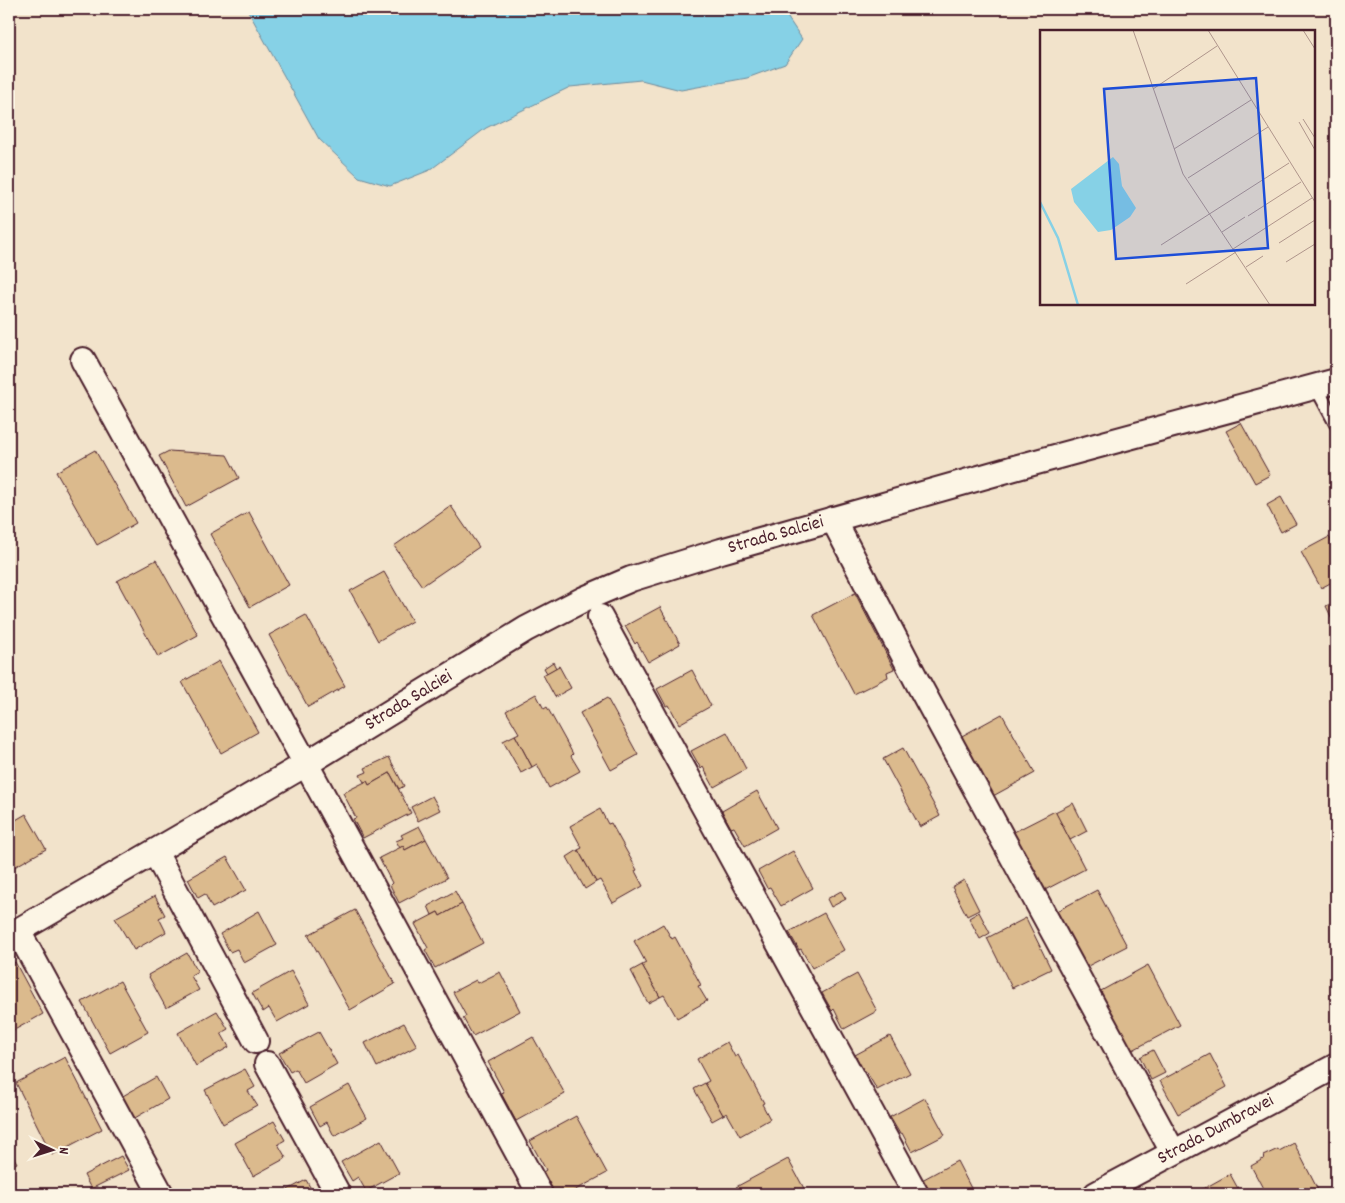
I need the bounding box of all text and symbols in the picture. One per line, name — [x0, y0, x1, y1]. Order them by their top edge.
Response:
inset map — [1040, 30, 1315, 305]
street label: Strada Salciei — [725, 509, 827, 562]
street label: Strada Salciei — [360, 663, 458, 738]
street label: Strada Dumbravei — [1153, 1088, 1280, 1172]
north arrow — [28, 1126, 78, 1176]
text: N — [53, 1147, 73, 1155]

